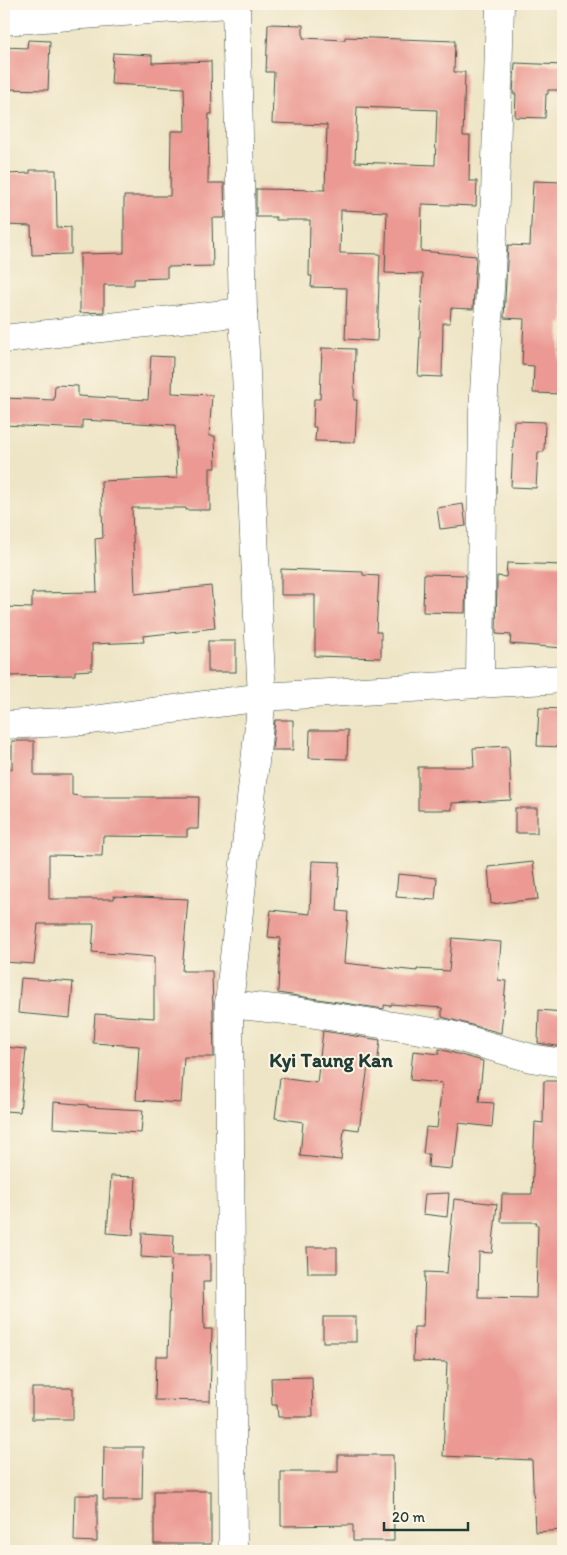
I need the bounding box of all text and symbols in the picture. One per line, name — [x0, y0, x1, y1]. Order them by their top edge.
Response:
district label: Kyi Taung Kan — [269, 1048, 394, 1073]
scale bar — [384, 1500, 468, 1532]
text: 20 m — [392, 1508, 426, 1526]

